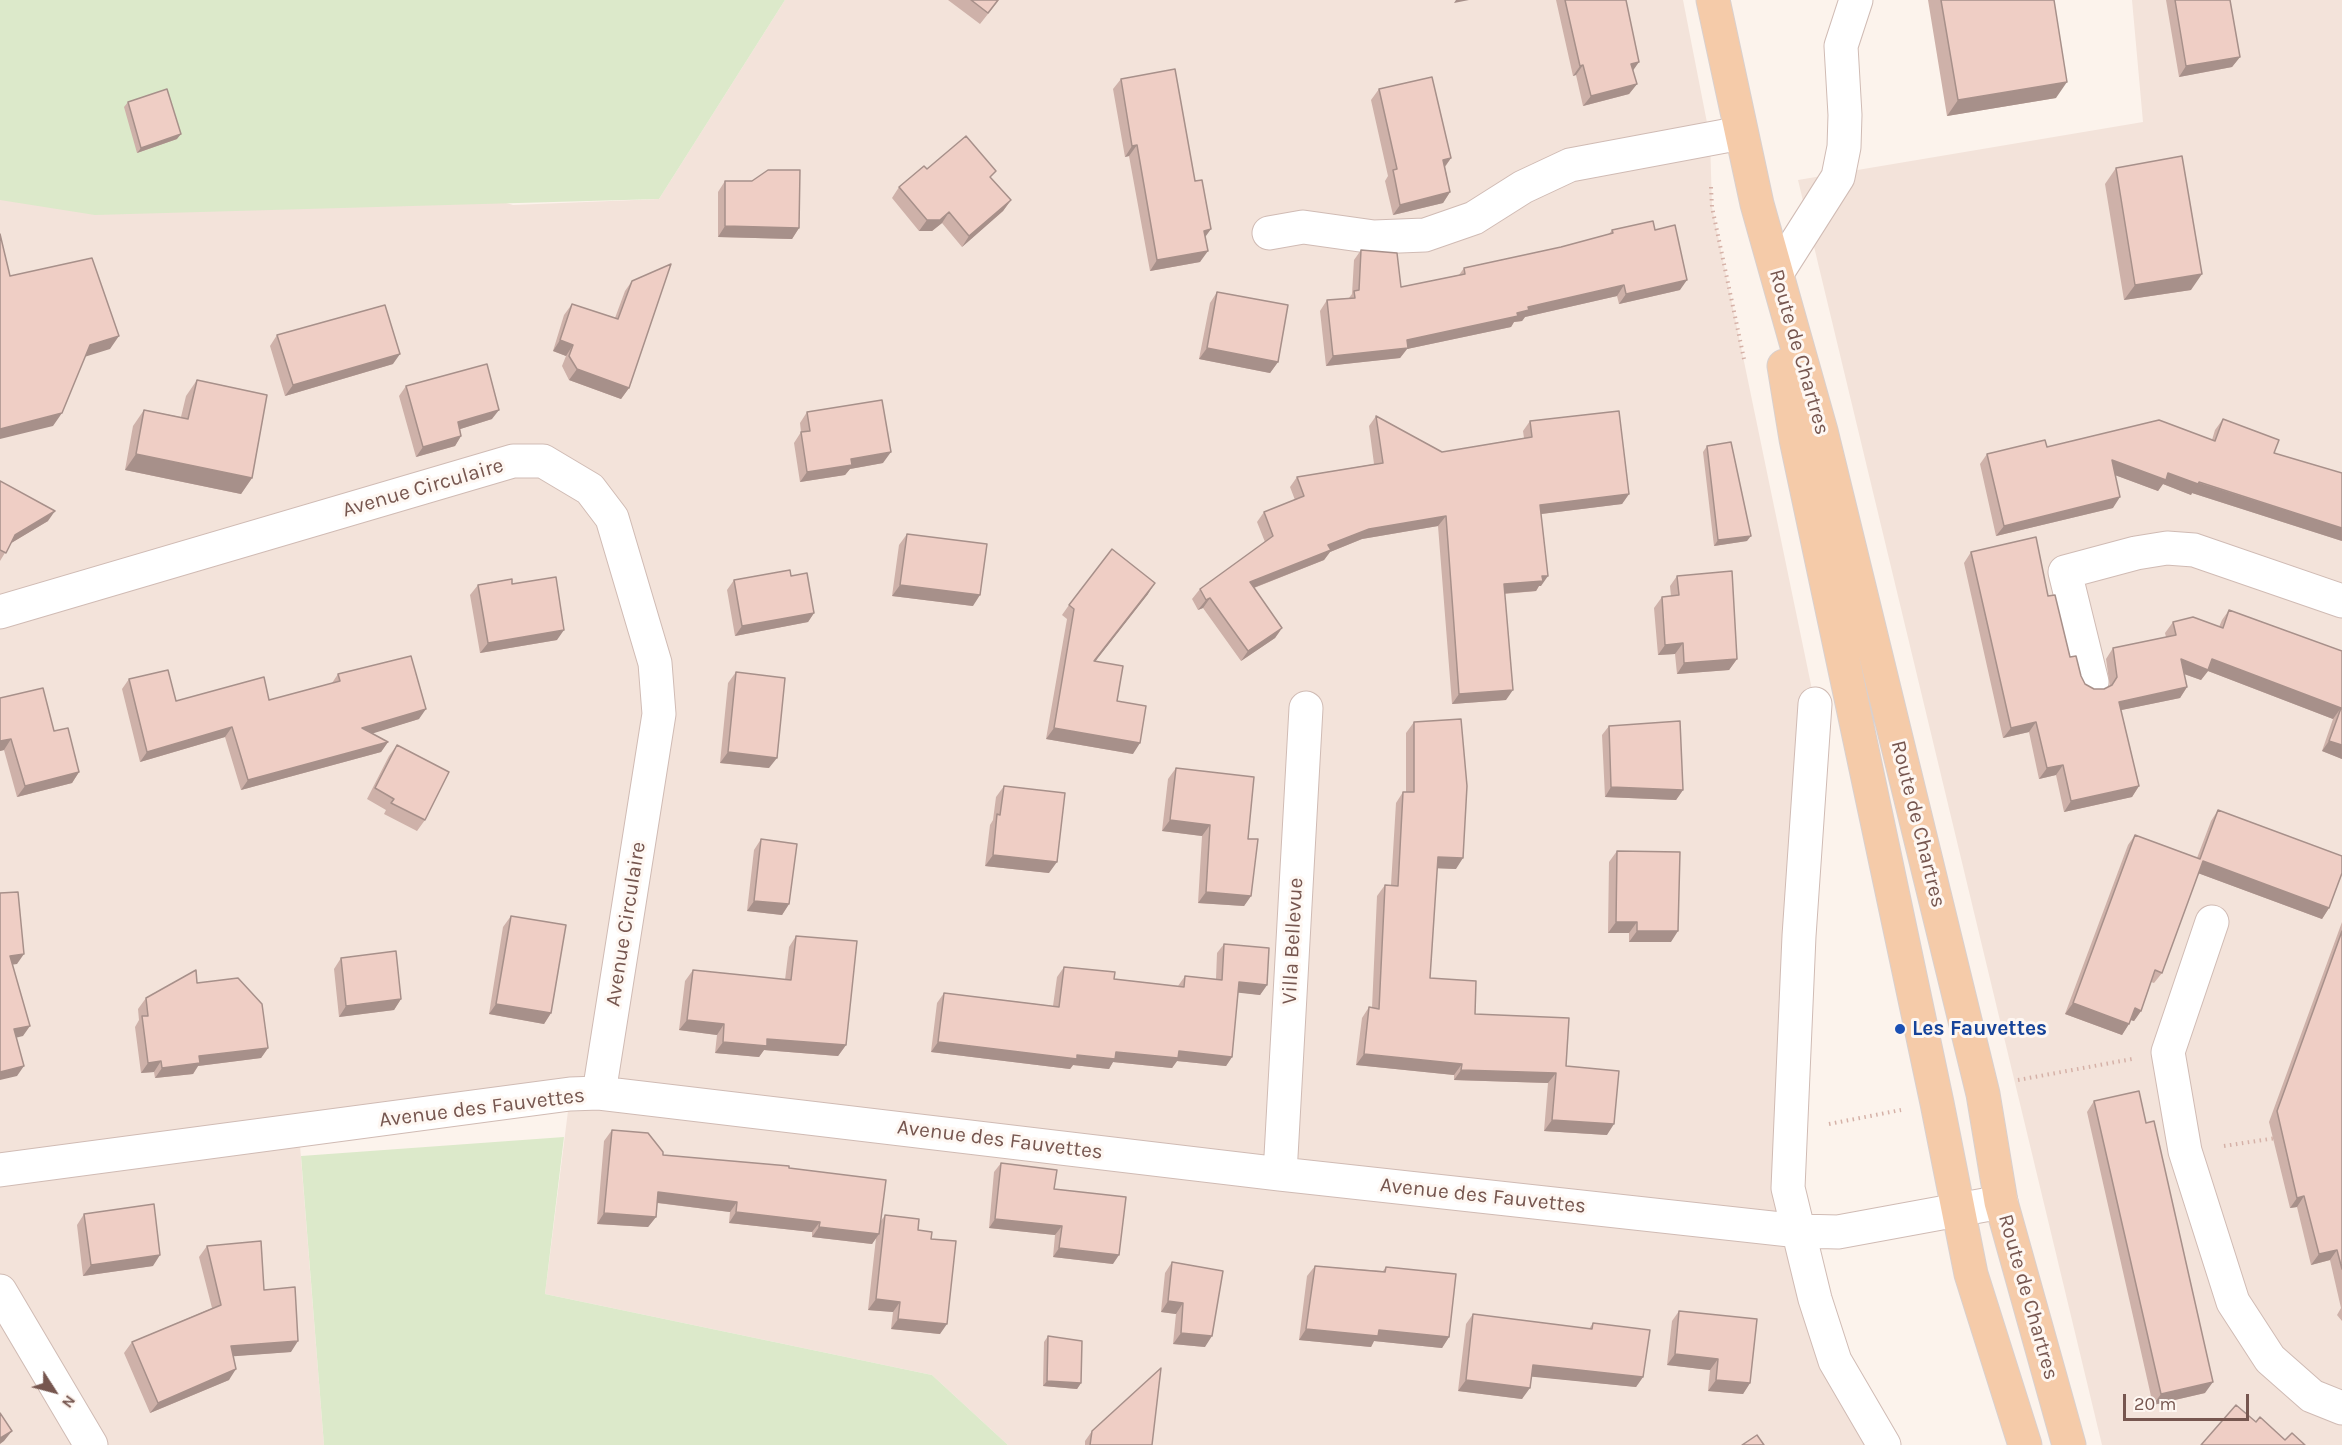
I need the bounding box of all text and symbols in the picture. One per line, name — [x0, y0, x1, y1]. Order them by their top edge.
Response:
street label: Route de Chartres — [1763, 266, 1835, 438]
street label: Avenue Circulaire — [340, 453, 506, 523]
street label: Route de Chartres — [1885, 738, 1951, 910]
street label: Avenue Circulaire — [601, 840, 651, 1008]
street label: Villa Bellevue — [1277, 877, 1309, 1005]
place label: Les Fauvettes — [1912, 1016, 2047, 1042]
marker: Les Fauvettes — [1893, 1022, 1907, 1036]
street label: Avenue des Fauvettes — [378, 1083, 586, 1133]
street label: Avenue des Fauvettes — [896, 1115, 1104, 1165]
street label: Avenue des Fauvettes — [1379, 1173, 1587, 1219]
street label: Route de Chartres — [1992, 1211, 2064, 1383]
north arrow — [24, 1361, 84, 1421]
scale bar — [2126, 1382, 2252, 1420]
text: N — [58, 1392, 80, 1412]
text: 20 m — [2134, 1393, 2176, 1415]

